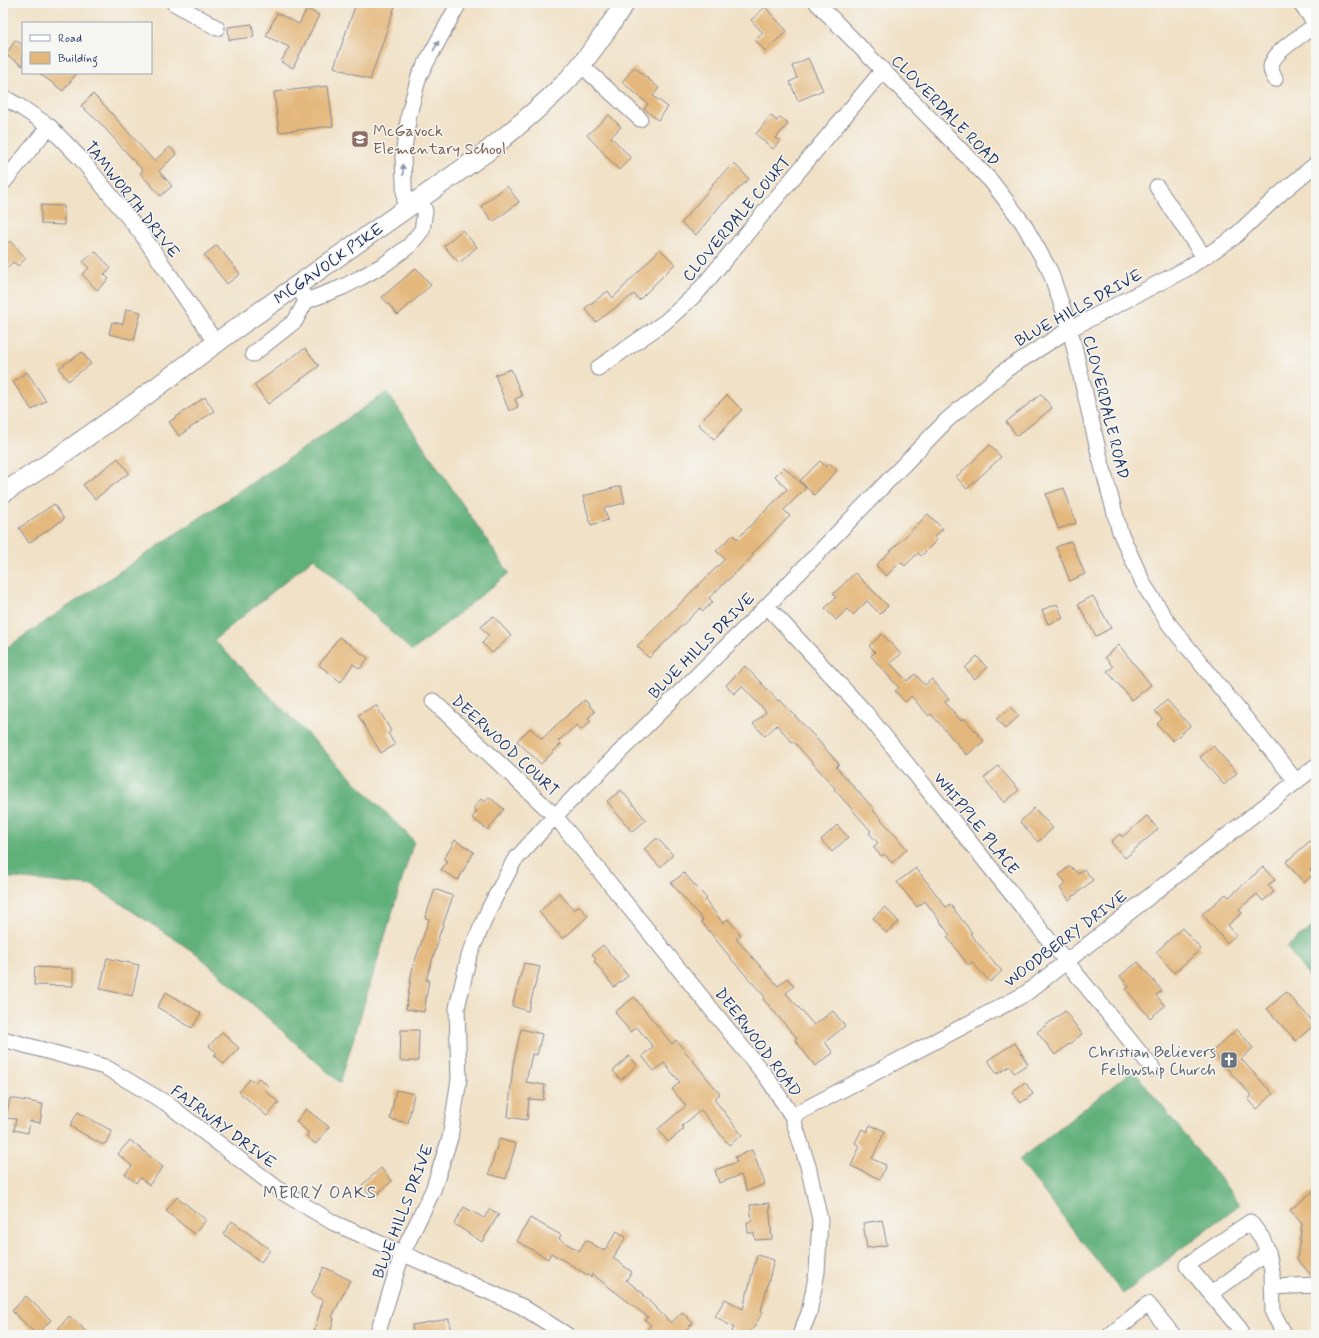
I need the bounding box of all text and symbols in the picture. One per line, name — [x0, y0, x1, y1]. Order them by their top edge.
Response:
legend — [22, 22, 152, 74]
text: Road — [58, 31, 82, 47]
one-way arrow — [433, 40, 439, 52]
text: Building — [58, 51, 98, 68]
street label: CLOVERDALE ROAD — [886, 51, 1004, 171]
place label: McGavock Elementary School — [373, 121, 506, 160]
school or university icon: McGavock Elementary School — [350, 129, 370, 149]
street label: TAMWORTH DRIVE — [80, 137, 184, 263]
street label: CLOVERDALE COURT — [678, 152, 796, 286]
one-way arrow — [400, 164, 407, 176]
street label: MCGAVOCK PIKE — [270, 219, 388, 310]
street label: BLUE HILLS DRIVE — [1011, 265, 1146, 352]
street label: CLOVERDALE ROAD — [1078, 333, 1134, 481]
street label: BLUE HILLS DRIVE — [644, 588, 760, 704]
street label: DEERWOOD COURT — [447, 691, 563, 801]
street label: WHIPPLE PLACE — [928, 769, 1023, 879]
street label: WOODBERRY DRIVE — [1000, 886, 1132, 993]
street label: DEERWOOD ROAD — [710, 984, 806, 1102]
place label: Christian Believers Fellowship Church — [1088, 1042, 1216, 1081]
church icon: Christian Believers Fellowship Church — [1219, 1050, 1239, 1070]
street label: FAIRWAY DRIVE — [166, 1081, 280, 1174]
street label: BLUE HILLS DRIVE — [368, 1141, 439, 1282]
district label: MERRY OAKS — [263, 1182, 377, 1204]

